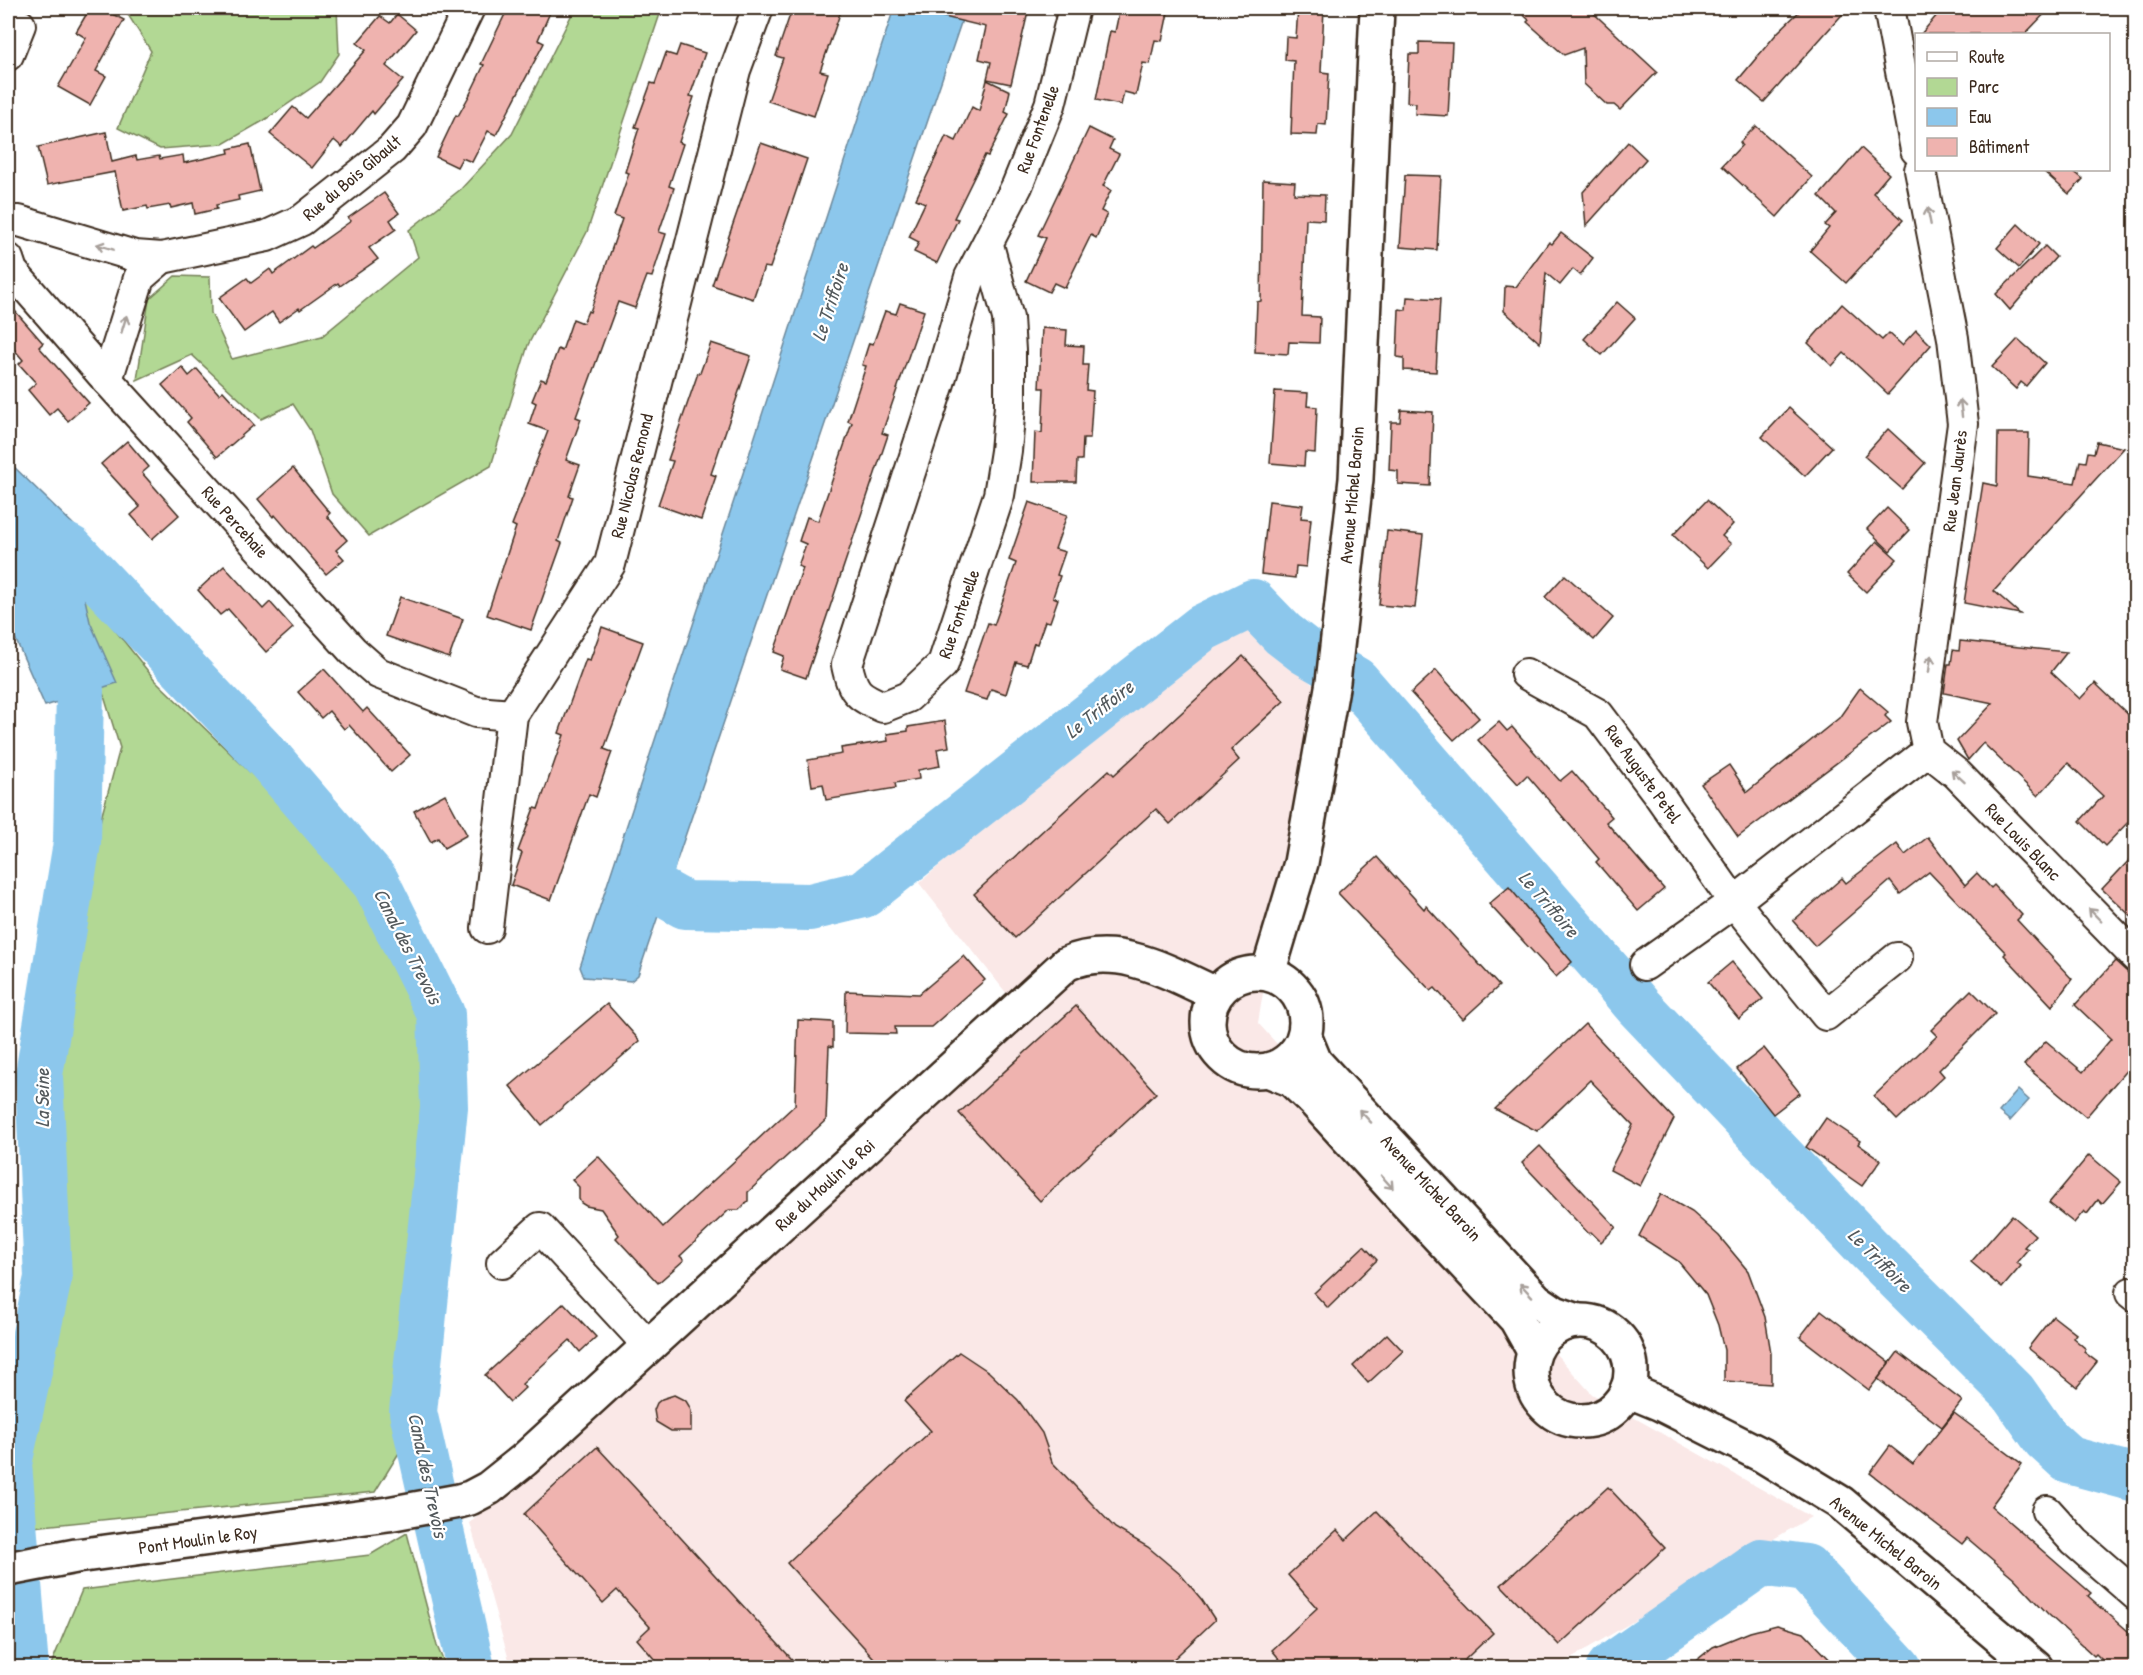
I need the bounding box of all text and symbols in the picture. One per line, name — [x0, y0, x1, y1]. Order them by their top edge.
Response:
legend — [1915, 33, 2110, 171]
text: Route — [1969, 44, 2005, 69]
text: Parc — [1969, 74, 1999, 99]
street label: Rue Fontenelle — [1010, 81, 1065, 177]
text: Eau — [1969, 104, 1991, 129]
street label: Rue du Bois Gibault — [297, 128, 407, 226]
text: Bâtiment — [1969, 134, 2030, 159]
one-way arrow — [1923, 207, 1934, 227]
one-way arrow — [96, 241, 115, 252]
water label: Le Triffoire — [804, 259, 855, 344]
one-way arrow — [119, 315, 130, 334]
one-way arrow — [1955, 399, 1966, 419]
street label: Rue Nicolas Remond — [604, 411, 659, 541]
street label: Avenue Michel Baroin — [1333, 425, 1370, 565]
street label: Rue Jean Jaurès — [1936, 429, 1973, 533]
street label: Rue Percehaie — [196, 480, 275, 563]
street label: Rue Fontenelle — [932, 566, 985, 662]
one-way arrow — [1925, 655, 1936, 675]
water label: Le Triffoire — [1059, 673, 1139, 744]
street label: Rue Auguste Petel — [1599, 719, 1688, 828]
one-way arrow — [1951, 769, 1966, 783]
street label: Rue Louis Blanc — [1980, 797, 2067, 886]
water label: Le Triffoire — [1513, 865, 1587, 944]
water label: Canal des Trevois — [368, 883, 450, 1010]
one-way arrow — [2087, 908, 2102, 923]
water label: La Seine — [28, 1068, 55, 1127]
one-way arrow — [1358, 1109, 1372, 1124]
street label: Avenue Michel Baroin — [1375, 1129, 1487, 1247]
street label: Rue du Moulin le Roi — [769, 1133, 880, 1236]
one-way arrow — [1380, 1174, 1394, 1189]
water label: Le Triffoire — [1842, 1222, 1919, 1298]
one-way arrow — [1519, 1283, 1533, 1298]
water label: Canal des Trevois — [402, 1410, 455, 1542]
street label: Avenue Michel Baroin — [1825, 1490, 1948, 1596]
street label: Pont Moulin le Roy — [137, 1519, 259, 1560]

